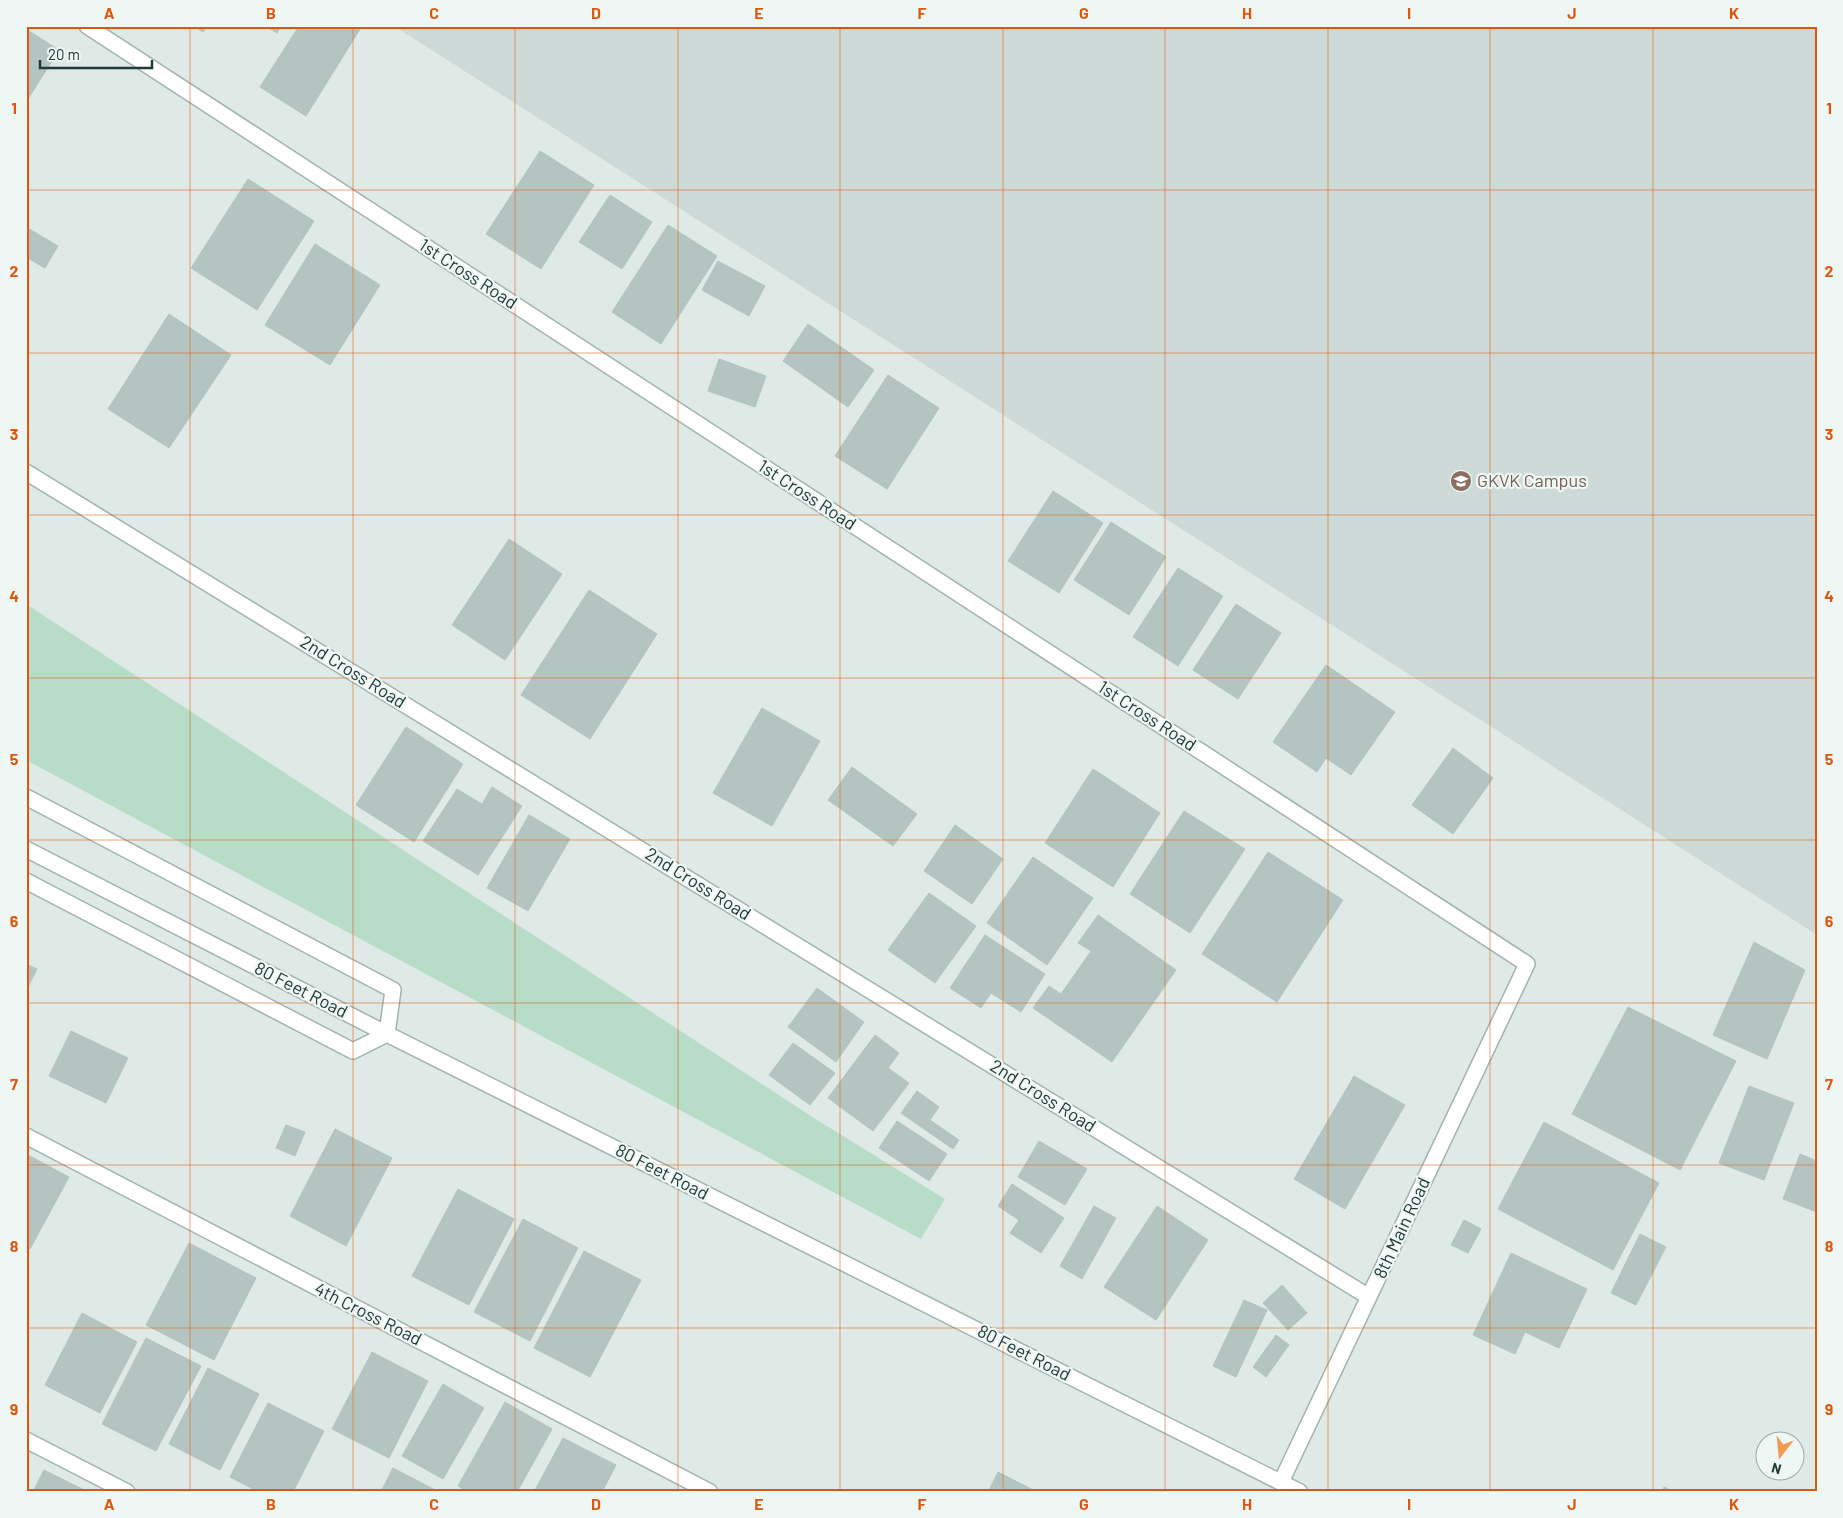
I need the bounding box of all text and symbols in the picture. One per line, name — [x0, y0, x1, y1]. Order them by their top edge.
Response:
text: A — [104, 3, 115, 22]
text: B — [266, 3, 276, 22]
text: C — [429, 3, 439, 22]
text: D — [591, 3, 601, 22]
text: E — [754, 3, 764, 22]
text: F — [918, 3, 927, 22]
text: G — [1079, 3, 1089, 22]
text: H — [1242, 3, 1252, 22]
text: I — [1407, 3, 1411, 22]
text: J — [1567, 3, 1577, 22]
text: K — [1729, 3, 1739, 22]
scale bar — [40, 38, 152, 70]
text: 20 m — [48, 45, 80, 63]
text: 1 — [11, 98, 17, 117]
text: 1 — [1826, 98, 1832, 117]
street label: 1st Cross Road — [415, 233, 522, 313]
text: 2 — [10, 261, 19, 280]
text: 2 — [1825, 261, 1834, 280]
text: 3 — [10, 424, 18, 443]
text: 3 — [1825, 424, 1833, 443]
street label: 1st Cross Road — [754, 454, 861, 534]
school or university icon: GKVK Campus — [1449, 469, 1473, 493]
place label: GKVK Campus — [1477, 469, 1587, 491]
text: 4 — [9, 586, 19, 605]
text: 4 — [1824, 586, 1834, 605]
street label: 2nd Cross Road — [297, 630, 410, 712]
street label: 1st Cross Road — [1094, 675, 1201, 755]
text: 5 — [10, 749, 19, 768]
text: 5 — [1825, 749, 1834, 768]
street label: 2nd Cross Road — [642, 842, 755, 924]
text: 6 — [10, 911, 19, 930]
text: 6 — [1825, 911, 1834, 930]
street label: 80 Feet Road — [251, 956, 352, 1022]
street label: 2nd Cross Road — [987, 1054, 1100, 1136]
text: 7 — [10, 1074, 18, 1093]
text: 7 — [1825, 1074, 1833, 1093]
street label: 80 Feet Road — [612, 1138, 713, 1204]
street label: 8th Main Road — [1368, 1174, 1434, 1282]
text: 8 — [10, 1236, 19, 1255]
text: 8 — [1825, 1236, 1834, 1255]
street label: 4th Cross Road — [311, 1277, 426, 1350]
street label: 80 Feet Road — [974, 1319, 1075, 1385]
text: 9 — [10, 1399, 18, 1418]
text: 9 — [1825, 1399, 1833, 1418]
north arrow — [1756, 1430, 1806, 1480]
text: N — [1769, 1460, 1783, 1478]
text: A — [104, 1494, 115, 1513]
text: B — [266, 1494, 276, 1513]
text: C — [429, 1494, 439, 1513]
text: D — [591, 1494, 601, 1513]
text: E — [754, 1494, 764, 1513]
text: F — [918, 1494, 927, 1513]
text: G — [1079, 1494, 1089, 1513]
text: H — [1242, 1494, 1252, 1513]
text: I — [1407, 1494, 1411, 1513]
text: J — [1567, 1494, 1577, 1513]
text: K — [1729, 1494, 1739, 1513]

